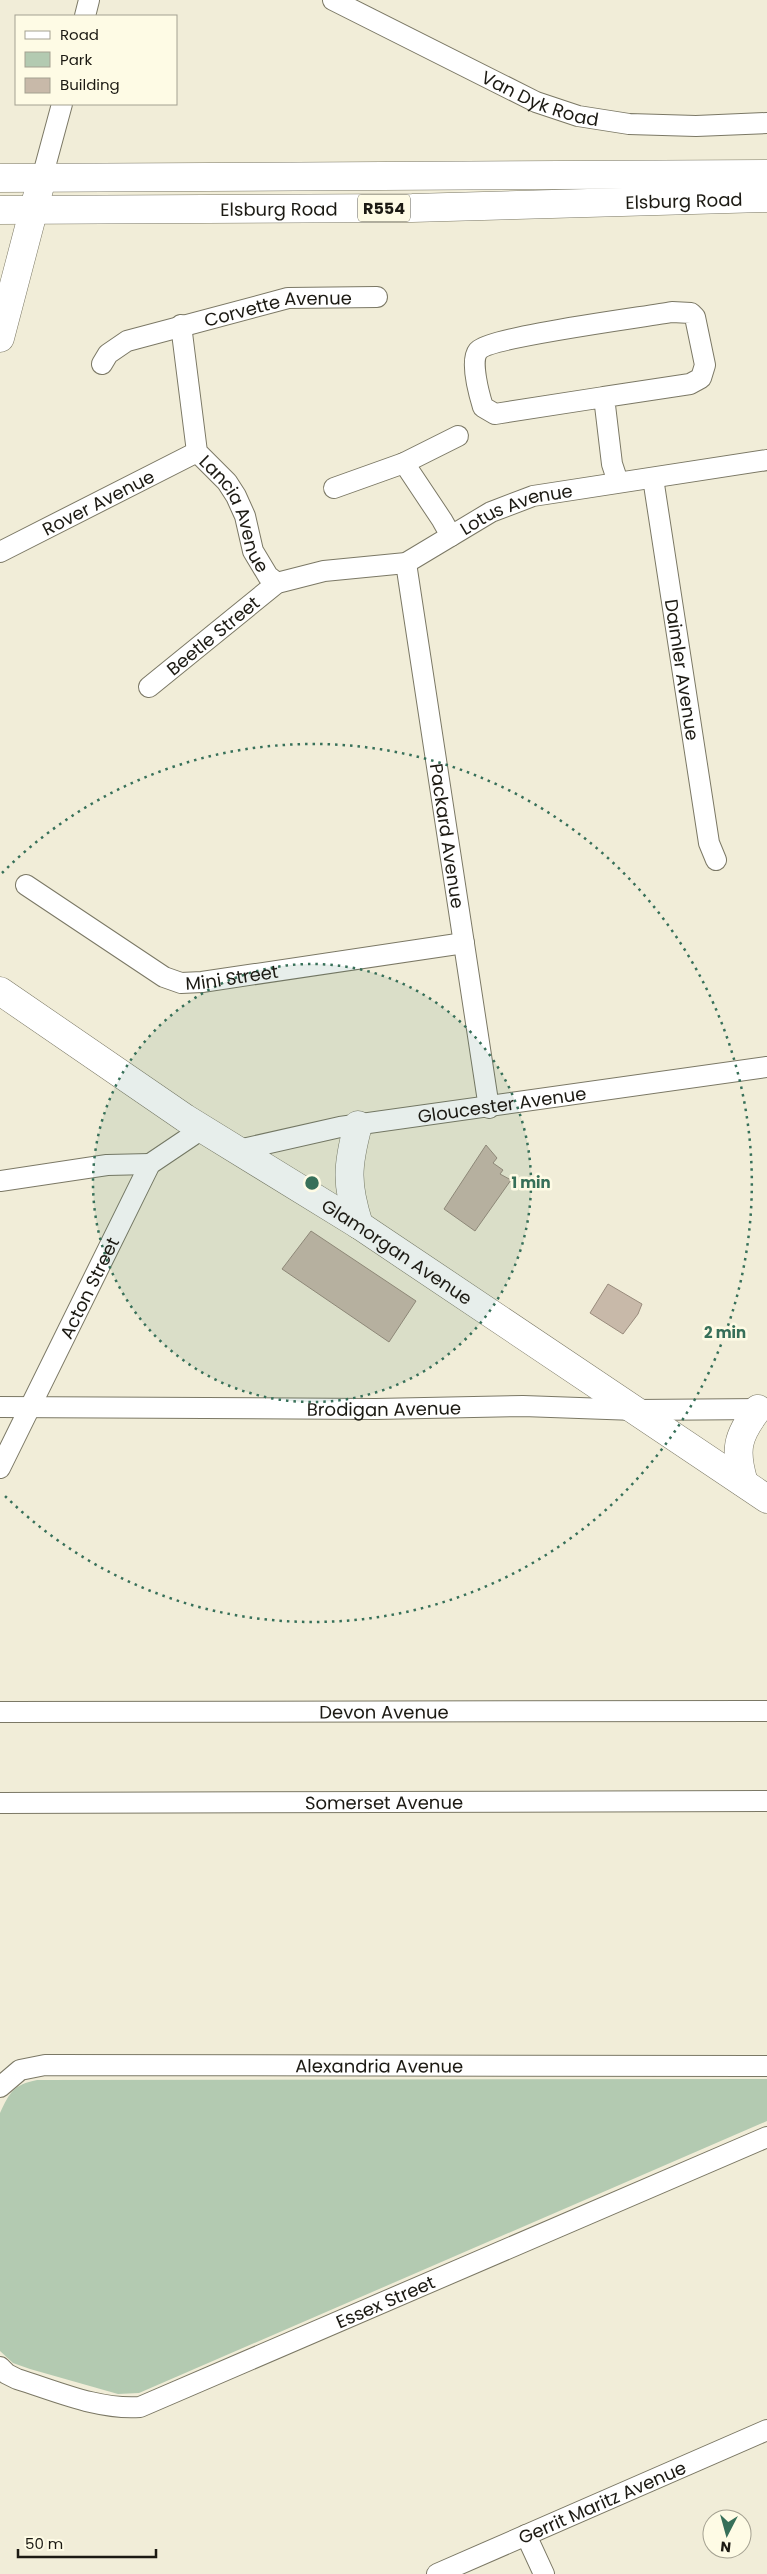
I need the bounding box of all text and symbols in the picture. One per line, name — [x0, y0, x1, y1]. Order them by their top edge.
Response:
legend — [15, 15, 178, 105]
text: Road — [60, 24, 99, 45]
text: Park — [60, 49, 92, 70]
street label: Van Dyk Road — [477, 64, 600, 132]
text: Building — [60, 74, 120, 95]
street label: Elsburg Road — [625, 186, 743, 214]
road number: R554 — [358, 194, 410, 222]
street label: Elsburg Road — [220, 196, 338, 221]
street label: Corvette Avenue — [201, 285, 352, 332]
street label: Lancia Avenue — [194, 449, 275, 577]
street label: Rover Avenue — [38, 463, 159, 541]
street label: Lotus Avenue — [455, 478, 574, 541]
street label: Beetle Street — [161, 590, 264, 681]
street label: Daimler Avenue — [659, 597, 706, 742]
street label: Packard Avenue — [424, 762, 471, 910]
street label: Mini Street — [185, 958, 280, 995]
street label: Gloucester Avenue — [416, 1080, 588, 1128]
text: 1 min — [511, 1172, 551, 1193]
centre of rings — [303, 1174, 321, 1192]
street label: Glamorgan Avenue — [317, 1193, 477, 1310]
street label: Acton Street — [53, 1233, 125, 1343]
text: 2 min — [704, 1322, 746, 1343]
street label: Brodigan Avenue — [307, 1395, 461, 1422]
street label: Devon Avenue — [319, 1699, 449, 1724]
street label: Somerset Avenue — [305, 1789, 463, 1815]
street label: Alexandria Avenue — [295, 2053, 463, 2078]
street label: Essex Street — [332, 2269, 439, 2334]
street label: Gerrit Maritz Avenue — [514, 2454, 690, 2550]
north arrow — [702, 2509, 752, 2559]
scale bar — [18, 2526, 155, 2558]
text: 50 m — [25, 2533, 63, 2554]
text: N — [719, 2536, 732, 2557]

